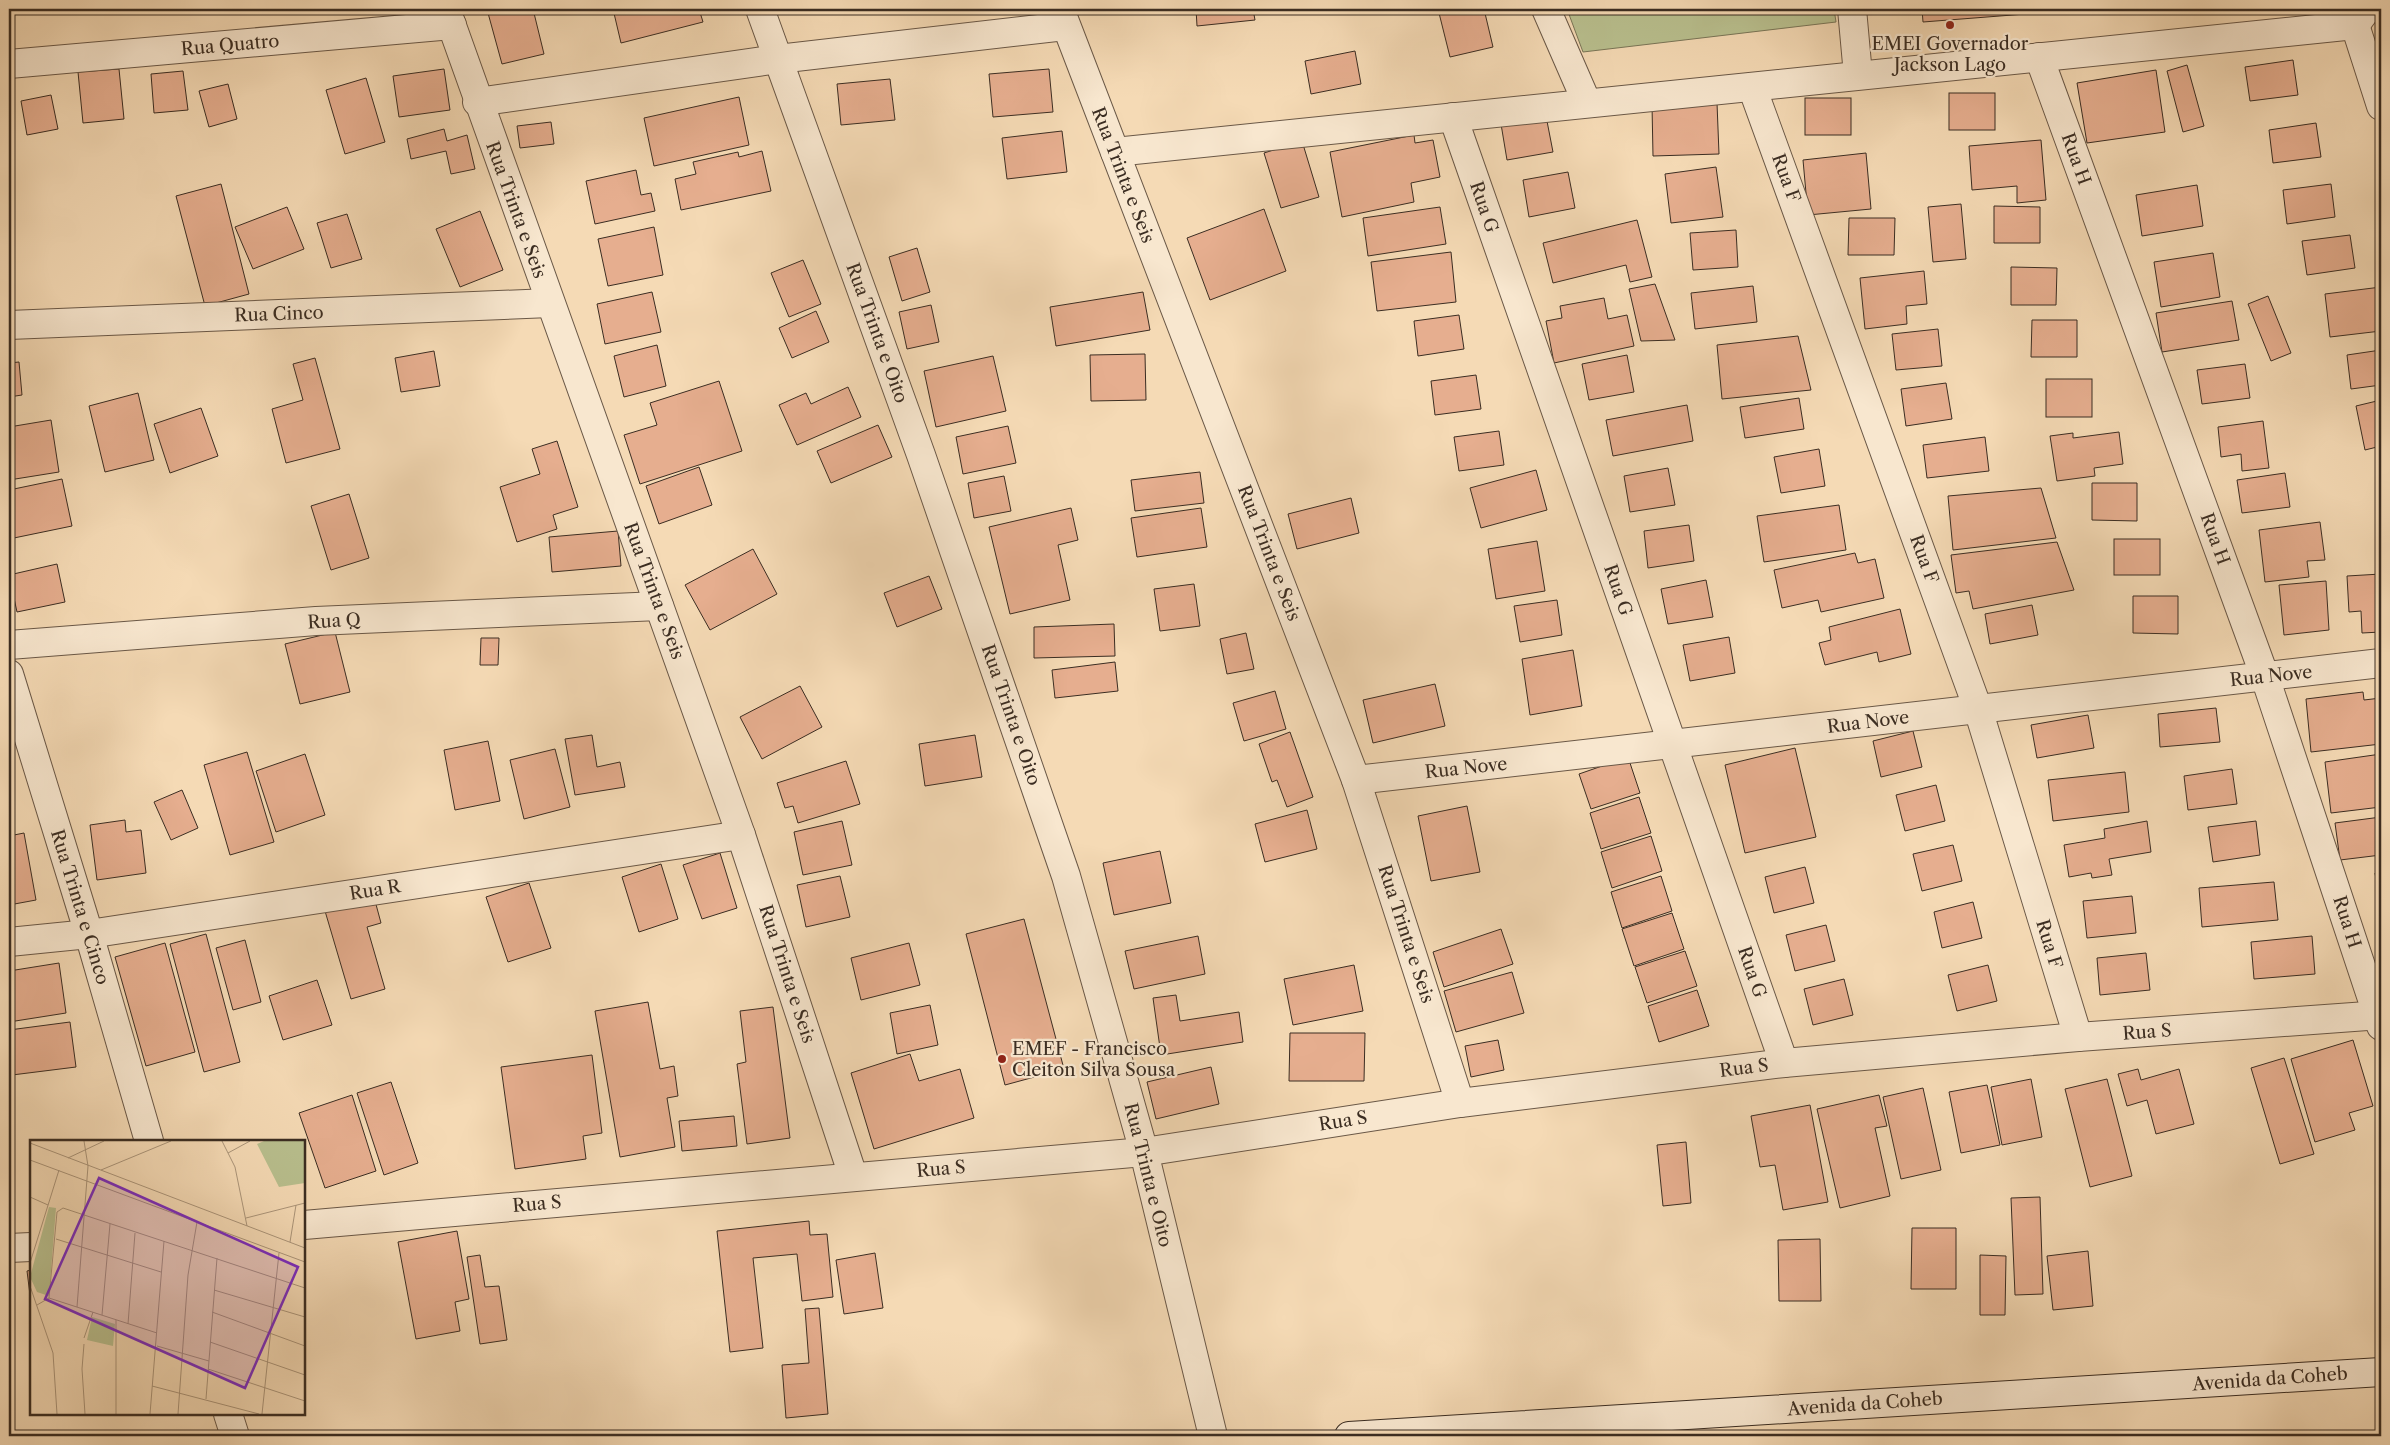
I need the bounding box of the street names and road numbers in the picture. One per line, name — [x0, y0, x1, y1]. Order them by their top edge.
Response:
street label: Rua Quatro — [180, 30, 280, 60]
street label: Rua Trinta e Seis — [1087, 104, 1159, 246]
street label: Rua H — [2056, 130, 2096, 188]
street label: Rua Trinta e Seis — [481, 139, 551, 281]
street label: Rua F — [1767, 151, 1805, 206]
street label: Rua G — [1465, 178, 1503, 236]
street label: Rua Trinta e Oito — [841, 260, 913, 406]
street label: Rua Cinco — [234, 301, 324, 327]
street label: Rua Trinta e Seis — [1233, 482, 1305, 624]
street label: Rua H — [2195, 510, 2235, 568]
street label: Rua Trinta e Seis — [619, 520, 689, 662]
street label: Rua F — [1905, 532, 1943, 587]
street label: Rua G — [1599, 561, 1637, 619]
street label: Rua Q — [307, 609, 361, 633]
street label: Rua Trinta e Oito — [977, 642, 1045, 788]
street label: Rua Nove — [2229, 661, 2313, 691]
street label: Rua Nove — [1826, 706, 1910, 738]
street label: Rua Nove — [1424, 753, 1508, 783]
street label: Rua Trinta e Cinco — [46, 827, 114, 987]
street label: Rua Trinta e Seis — [1373, 862, 1439, 1006]
street label: Rua R — [348, 875, 403, 905]
street label: Rua H — [2328, 893, 2366, 951]
street label: Rua Trinta e Seis — [754, 902, 820, 1046]
street label: Rua F — [2031, 917, 2067, 971]
street label: Rua G — [1733, 943, 1771, 1001]
street label: Rua S — [2122, 1019, 2172, 1045]
street label: Rua S — [1718, 1054, 1770, 1082]
street label: Rua Trinta e Oito — [1119, 1101, 1177, 1249]
street label: Rua S — [1317, 1106, 1369, 1136]
street label: Rua S — [916, 1156, 966, 1182]
street label: Rua S — [512, 1191, 562, 1217]
street label: Avenida da Coheb — [2191, 1363, 2348, 1395]
street label: Avenida da Coheb — [1786, 1388, 1943, 1420]

